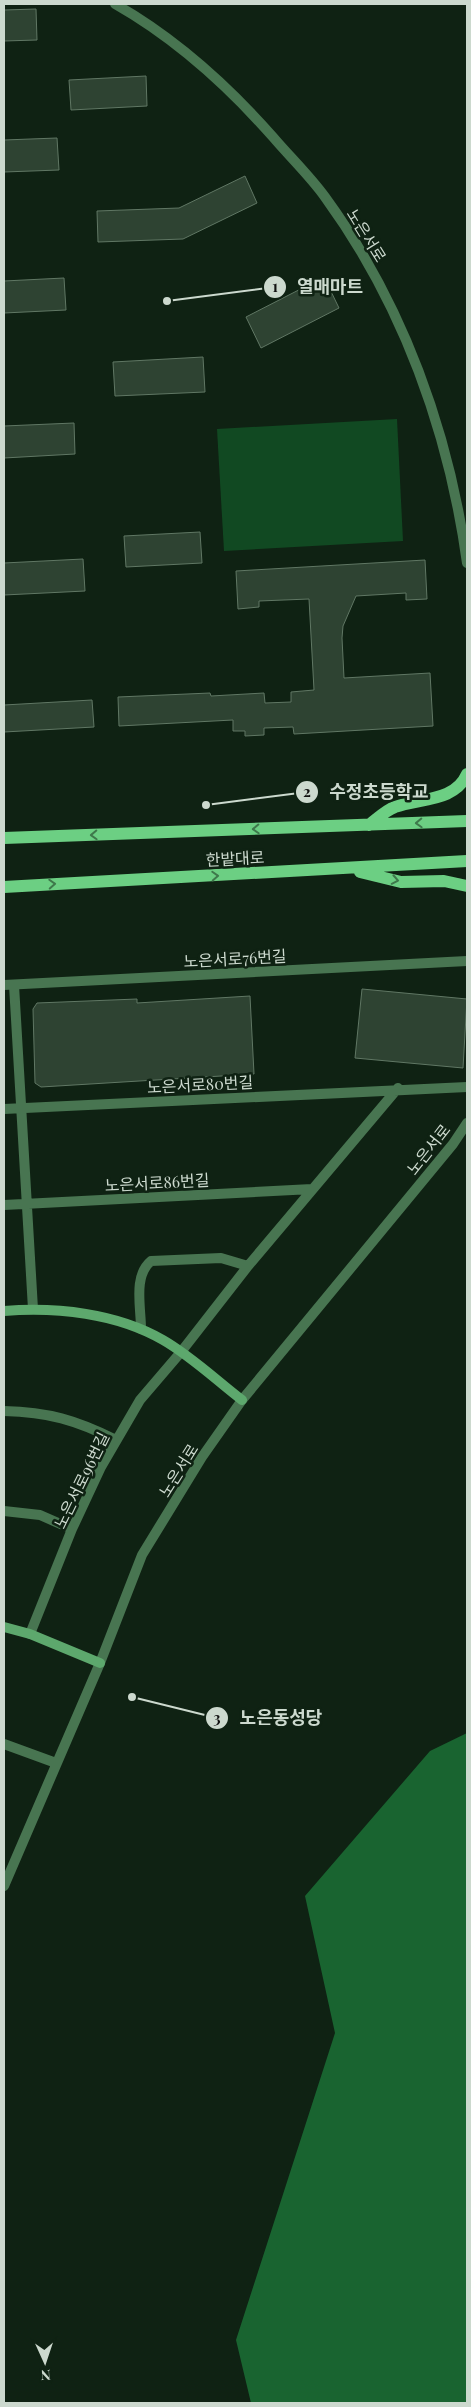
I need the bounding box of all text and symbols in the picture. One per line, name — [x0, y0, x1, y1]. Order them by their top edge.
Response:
street label: 노은서로 — [342, 204, 392, 266]
callout: 열매마트 — [262, 270, 374, 303]
text: 열매마트 — [297, 274, 363, 298]
text: 1 — [272, 276, 278, 296]
callout: 수정초등학교 — [295, 776, 439, 809]
text: 수정초등학교 — [329, 779, 429, 803]
text: 2 — [303, 781, 311, 801]
one-way arrow — [414, 817, 422, 828]
one-way arrow — [252, 824, 260, 834]
one-way arrow — [90, 830, 98, 840]
street label: 한밭대로 — [205, 846, 265, 870]
one-way arrow — [211, 870, 219, 881]
one-way arrow — [391, 874, 400, 885]
one-way arrow — [49, 879, 57, 890]
street label: 노은서로76번길 — [183, 945, 287, 971]
street label: 노은서로80번길 — [146, 1071, 254, 1097]
street label: 노은서로 — [402, 1119, 455, 1179]
street label: 노은서로86번길 — [104, 1169, 210, 1195]
street label: 노은서로96번길 — [49, 1428, 113, 1532]
street label: 노은서로 — [153, 1439, 203, 1501]
callout: 노은동성당 — [204, 1701, 332, 1734]
text: 노은동성당 — [240, 1705, 322, 1729]
text: 3 — [213, 1707, 221, 1727]
north arrow — [20, 2337, 70, 2387]
text: N — [40, 2366, 51, 2385]

